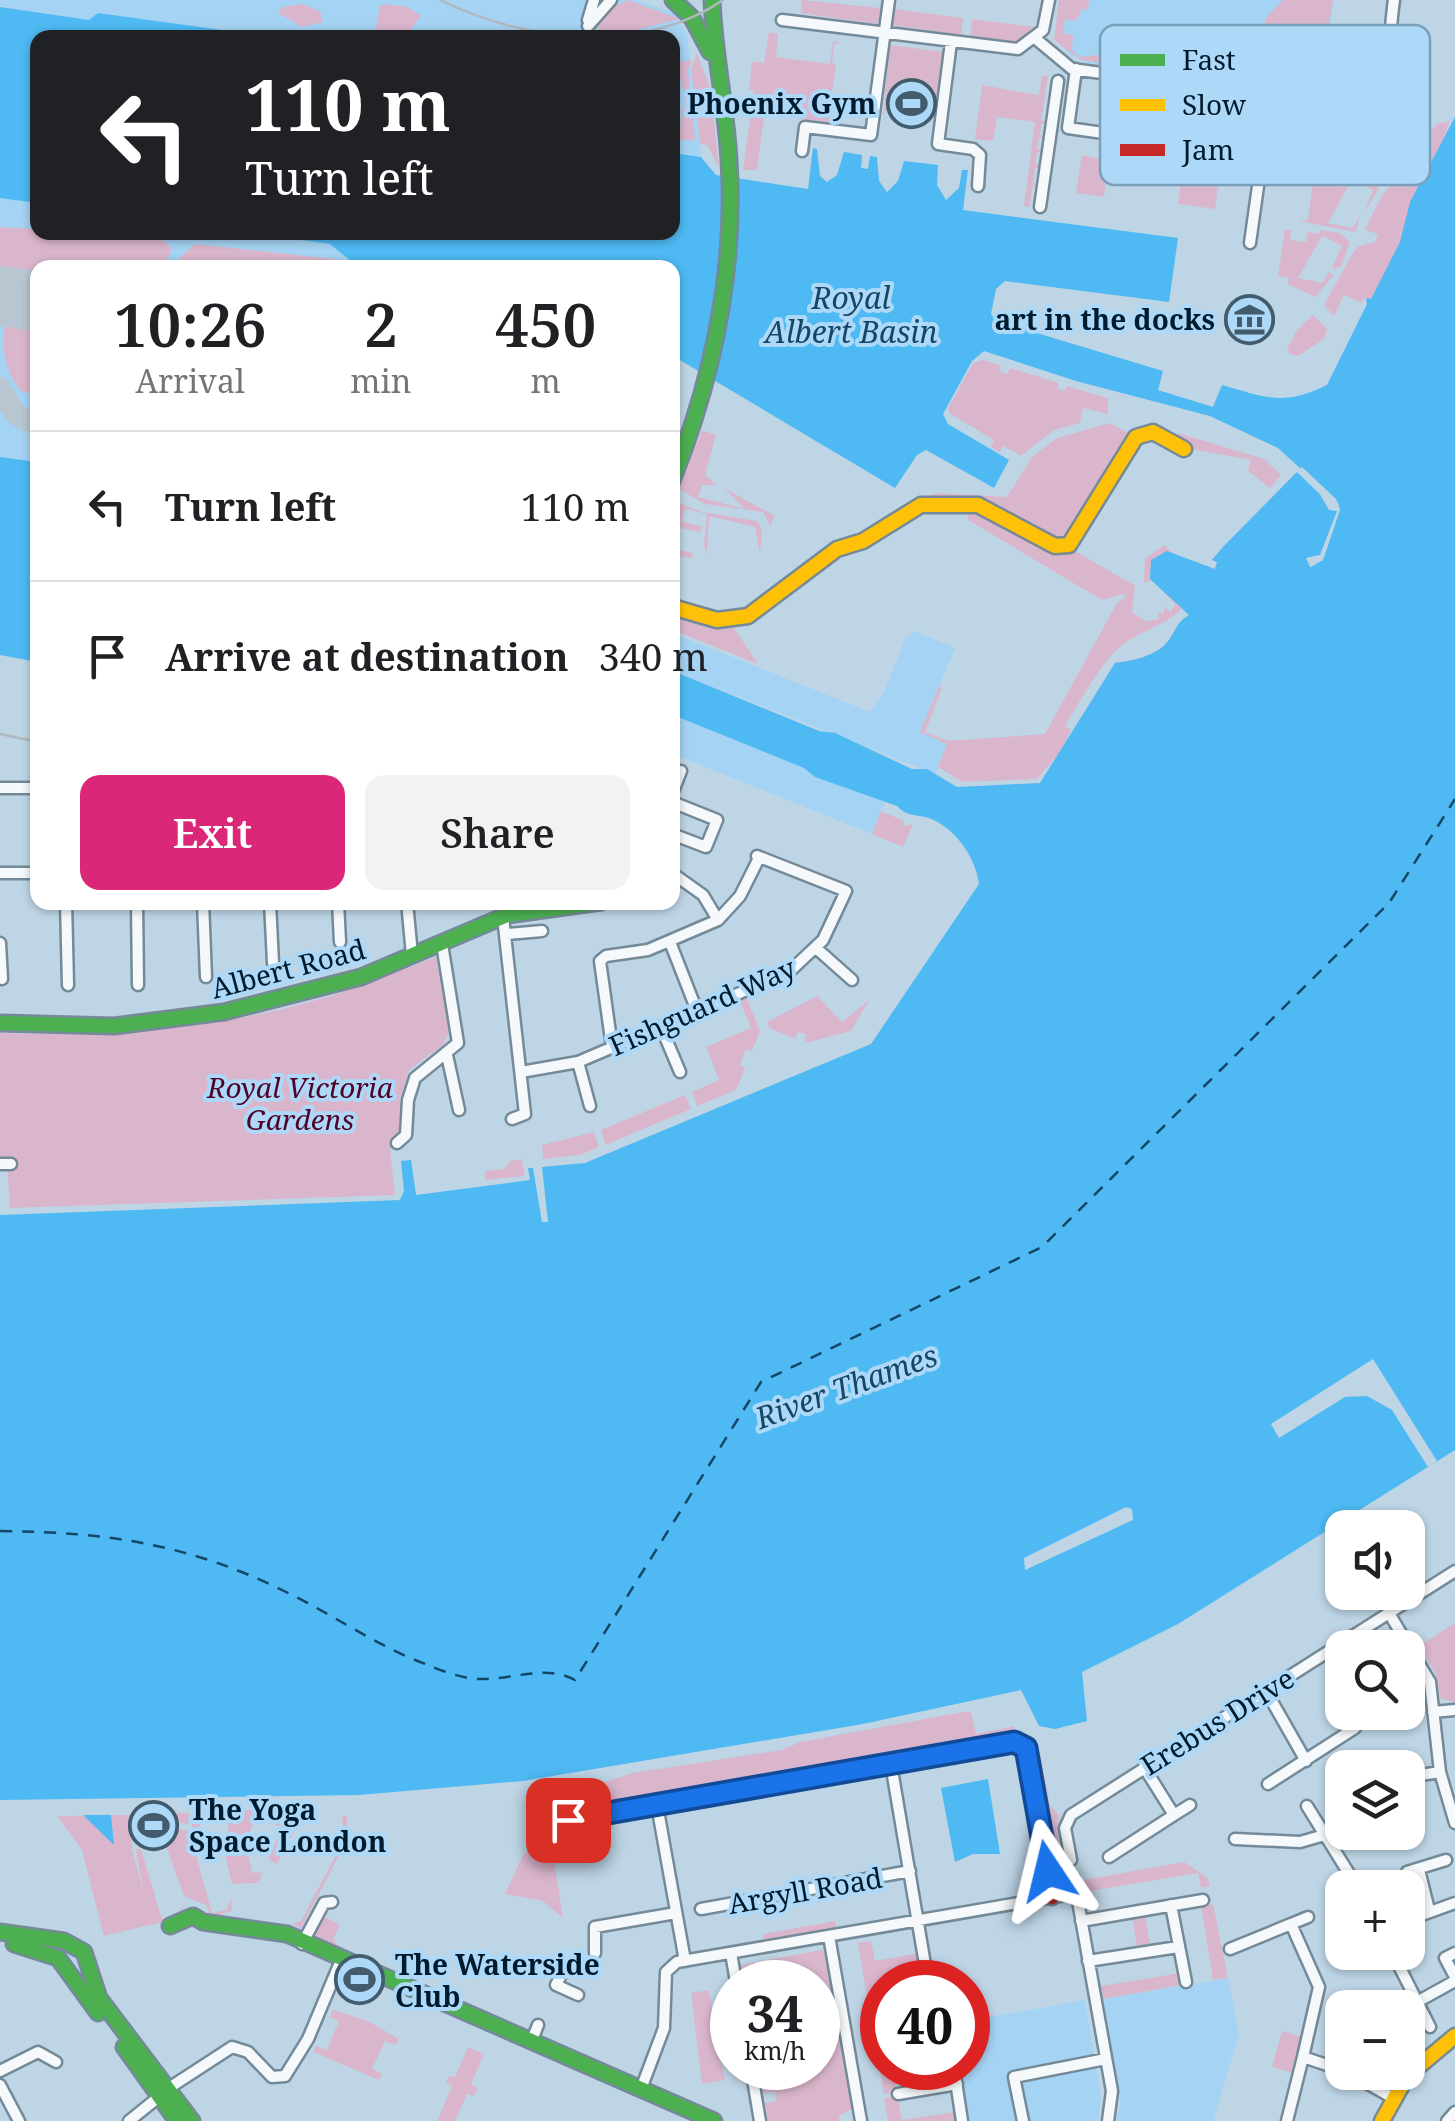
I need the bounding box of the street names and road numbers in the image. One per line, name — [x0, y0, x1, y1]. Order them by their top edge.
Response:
street label: Albert Road — [207, 929, 369, 1007]
street label: Fishguard Way — [603, 948, 801, 1064]
street label: Erebus Drive — [1133, 1659, 1301, 1783]
street label: Argyll Road — [725, 1858, 885, 1922]

